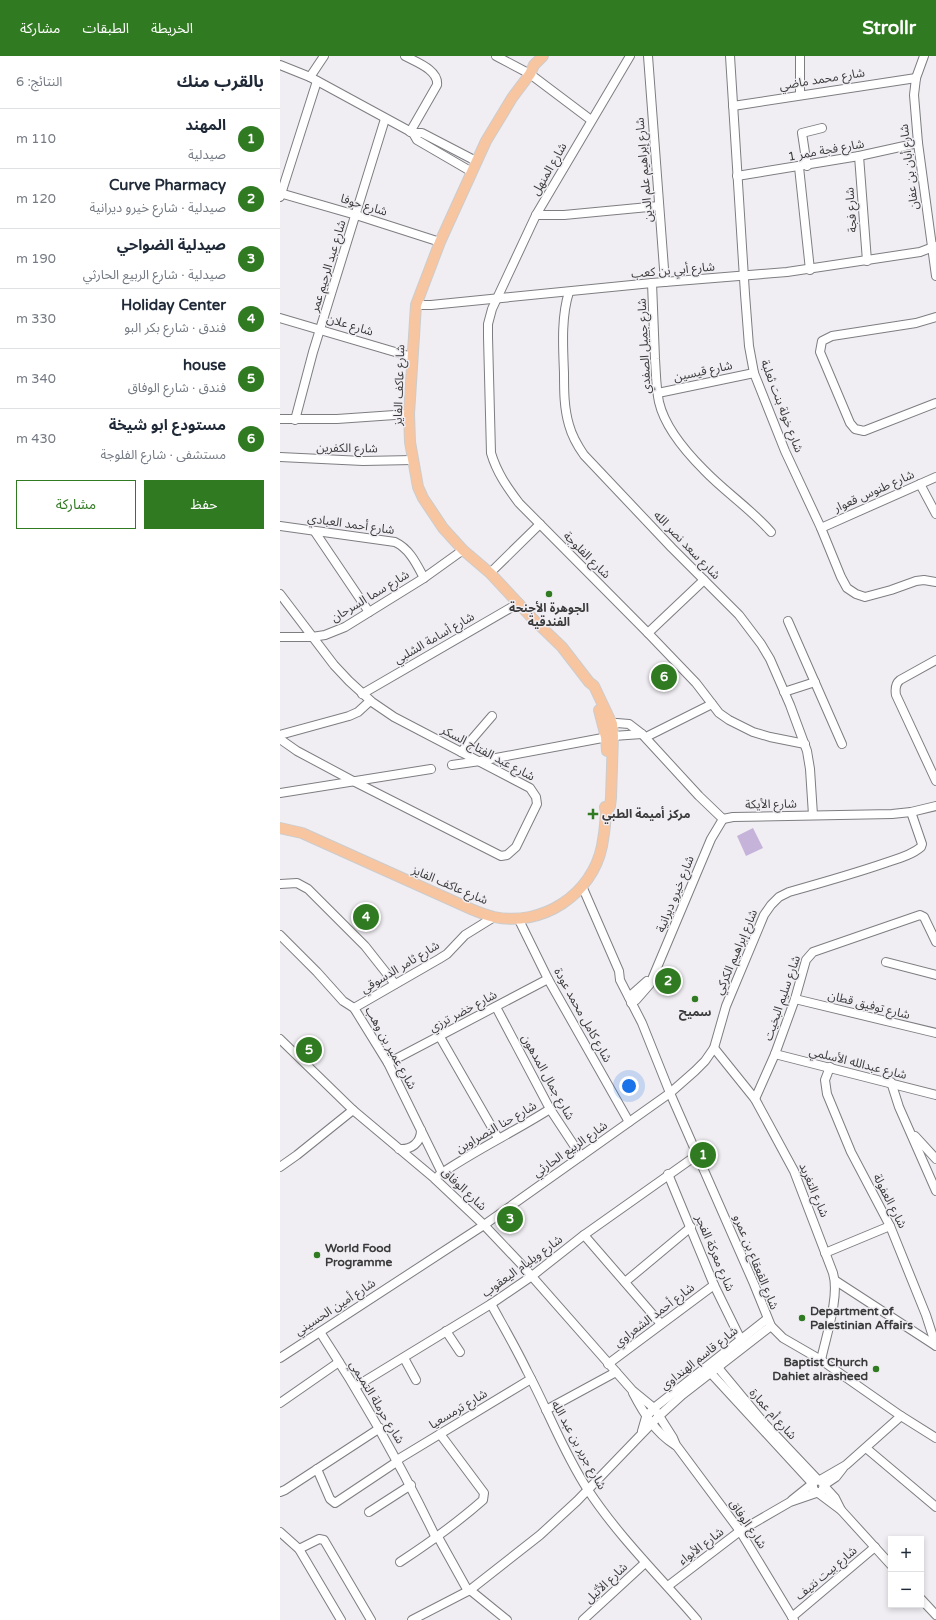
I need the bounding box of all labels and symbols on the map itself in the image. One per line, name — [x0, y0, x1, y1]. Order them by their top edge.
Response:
street label: شارع محمد ماضي — [778, 65, 866, 95]
street label: شارع إبراهيم علم الدين — [632, 117, 658, 223]
street label: شارع أبان بن عفان — [896, 123, 923, 211]
street label: شارع فجة ممر 1 — [787, 136, 866, 166]
street label: شارع المنهل — [528, 140, 571, 199]
street label: شارع فجة — [842, 187, 862, 233]
street label: شارع حوفا — [338, 191, 389, 221]
street label: شارع عبد الرحيم عمر — [307, 218, 351, 315]
street label: شارع أبي بن كعب — [631, 259, 716, 283]
street label: شارع جميل الصفدي — [635, 298, 656, 394]
street label: شارع علان — [324, 311, 375, 341]
street label: شارع عاكف الفايز — [391, 344, 409, 427]
street label: شارع قيسين — [672, 358, 734, 386]
street label: شارع خولة بنت ثعلبة — [756, 358, 806, 455]
street label: شارع الكفرين — [316, 440, 378, 458]
street label: شارع طنوس قعوار — [831, 467, 917, 517]
street label: شارع سعد نصر الله — [649, 508, 723, 583]
street label: شارع أحمد العبادي — [306, 510, 395, 540]
street label: شارع الفلوجة — [559, 529, 613, 583]
street label: شارع سما السرحان — [328, 567, 413, 627]
marker: الجوهرة الأجنحة الفندقية — [544, 589, 554, 599]
place label: الجوهرة الأجنحة الفندقية — [509, 601, 589, 629]
street label: شارع أسامة الشلبي — [391, 609, 478, 669]
pin: 6 — [651, 662, 677, 692]
street label: شارع عبد الفتاح السكر — [437, 722, 537, 785]
street label: شارع الأيكة — [745, 797, 797, 813]
place label: مركز أميمة الطبي — [602, 806, 691, 824]
marker: مركز أميمة الطبي — [587, 808, 599, 820]
street label: شارع خيرو ديرانية — [653, 854, 699, 935]
street label: شارع عاكف الفايز — [408, 862, 490, 909]
pin: 4 — [353, 902, 379, 932]
street label: شارع إبراهيم الكركي — [712, 907, 763, 998]
street label: شارع ثامر الدسوقي — [358, 938, 443, 998]
street label: شارع سليم البخيت — [761, 954, 805, 1043]
street label: شارع كامل محمد عودة — [549, 965, 615, 1066]
pin: 2 — [655, 966, 681, 996]
street label: شارع خضر ترزي — [427, 987, 501, 1037]
street label: شارع توفيق قطان — [826, 988, 911, 1024]
marker: سميح — [690, 994, 700, 1004]
street label: شارع عمير بن وهب — [361, 1004, 419, 1093]
place label: سميح — [679, 1005, 711, 1021]
street label: شارع جمال المدهون — [517, 1032, 577, 1123]
pin: 5 — [296, 1035, 322, 1065]
street label: شارع عبدالله الأسلمي — [807, 1044, 908, 1085]
your location — [619, 1076, 639, 1096]
street label: شارع حنا النصراوين — [453, 1098, 540, 1157]
street label: شارع الربيع الحارثي — [530, 1118, 612, 1182]
pin: 1 — [690, 1140, 716, 1170]
street label: شارع التغريد — [794, 1161, 832, 1220]
street label: شارع الوفاق — [437, 1165, 489, 1215]
street label: شارع العفولة — [869, 1171, 910, 1232]
pin: 3 — [497, 1204, 523, 1234]
street label: شارع معركة الفجر — [690, 1212, 737, 1294]
street label: شارع القعقاع بن عمرو — [729, 1212, 782, 1312]
street label: شارع ويليام اليعقوب — [479, 1232, 566, 1302]
place label: World Food Programme — [325, 1241, 393, 1270]
marker: World Food Programme — [312, 1250, 322, 1260]
street label: شارع أمين الحسيني — [292, 1275, 379, 1341]
street label: شارع أحمد الشعراوي — [611, 1280, 699, 1352]
place label: Department of Palestinian Affairs — [810, 1304, 913, 1332]
marker: Department of Palestinian Affairs — [797, 1313, 807, 1323]
street label: شارع قاسم الهنداوي — [657, 1323, 742, 1395]
place label: Baptist Church Dahiet alrasheed — [772, 1355, 868, 1383]
street label: شارع حرملة التميمي — [344, 1358, 407, 1447]
marker: Baptist Church Dahiet alrasheed — [871, 1364, 881, 1374]
street label: شارع أم عمارة — [745, 1385, 800, 1444]
street label: شارع ترمسعيا — [426, 1386, 491, 1433]
street label: شارع جرير بن عبد الله — [547, 1398, 609, 1493]
street label: شارع الوفاق — [725, 1497, 770, 1552]
street label: شارع الأبواء — [676, 1524, 728, 1569]
street label: شارع بيت نتيف — [792, 1543, 861, 1604]
street label: شارع الأثيل — [582, 1560, 632, 1608]

